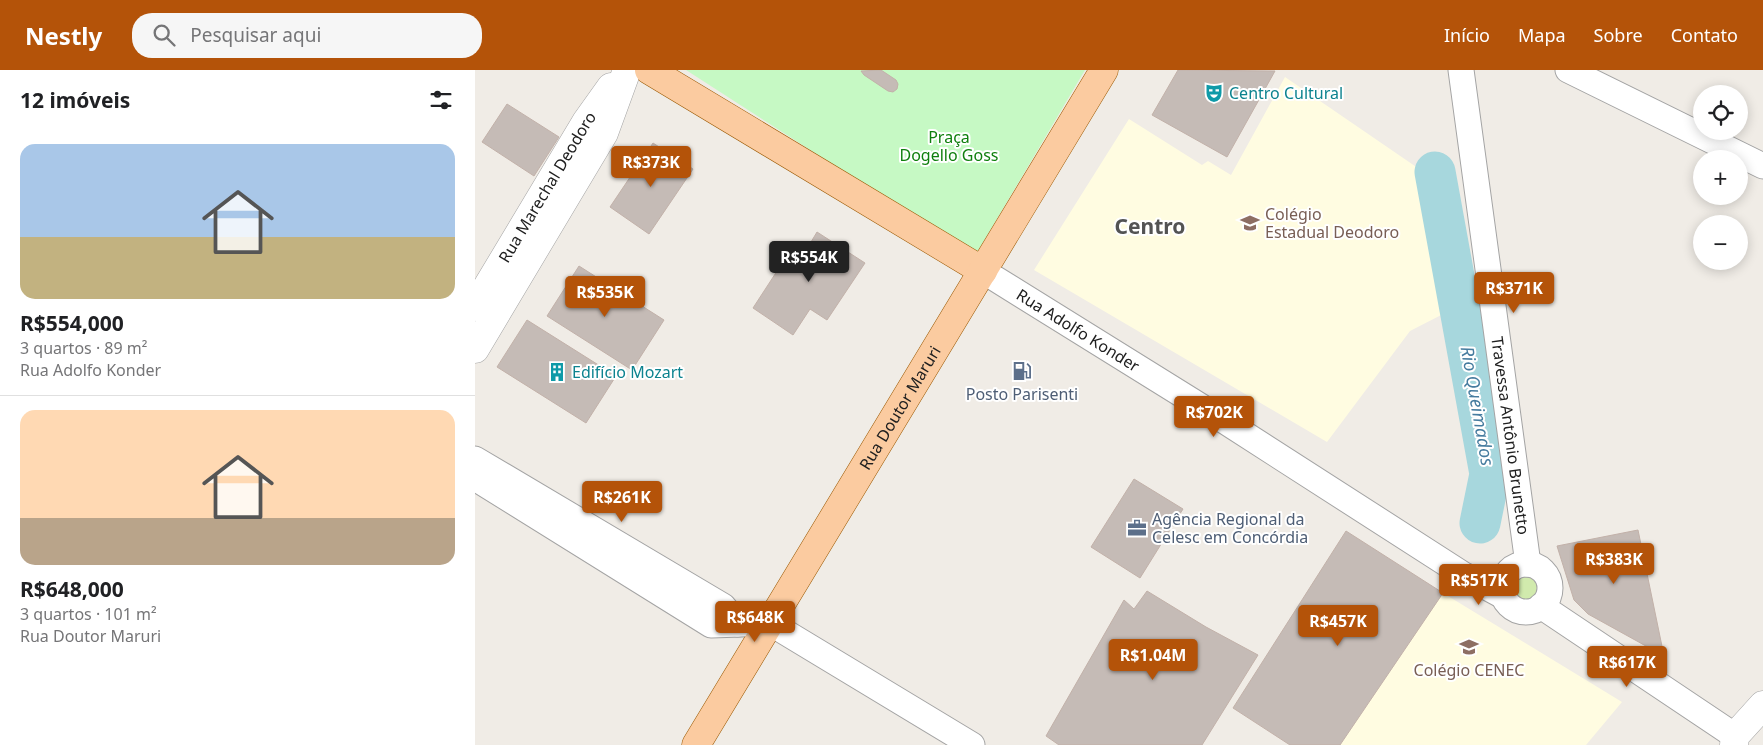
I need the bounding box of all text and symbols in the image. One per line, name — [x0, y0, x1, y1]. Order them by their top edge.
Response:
search box — [132, 13, 482, 58]
text: Nestly — [25, 19, 102, 52]
icon: search — [150, 21, 178, 49]
text: Pesquisar aqui — [190, 22, 321, 48]
text: Início — [1444, 23, 1490, 47]
text: Mapa — [1518, 23, 1566, 47]
text: Sobre — [1594, 23, 1643, 47]
text: Contato — [1671, 23, 1738, 47]
theatre icon: Centro Cultural — [1203, 82, 1225, 104]
place label: Centro Cultural — [1229, 82, 1343, 104]
map controls — [1693, 85, 1748, 270]
button: locate — [1693, 85, 1748, 140]
text: 12 imóveis — [20, 86, 130, 114]
icon: filters — [427, 86, 455, 114]
street label: Rua Marechal Deodoro — [493, 107, 601, 267]
park label: Praça Dogello Goss — [900, 126, 998, 166]
pin: R$373K — [610, 146, 692, 188]
button: + — [1693, 150, 1748, 205]
text: R$373K — [622, 151, 680, 173]
icon: home — [193, 177, 283, 267]
place label: Colégio Estadual Deodoro — [1265, 203, 1399, 243]
district label: Centro — [1115, 212, 1185, 240]
school or university icon: Colégio Estadual Deodoro — [1239, 212, 1261, 234]
button: − — [1693, 215, 1748, 270]
pin: R$554K — [768, 240, 850, 283]
text: R$554K — [780, 246, 838, 268]
pin: R$371K — [1473, 272, 1555, 314]
pin: R$535K — [564, 276, 646, 318]
text: R$371K — [1485, 277, 1543, 299]
text: R$535K — [576, 281, 634, 303]
street label: Rua Adolfo Konder — [1012, 283, 1144, 377]
text: R$554,000 — [20, 309, 124, 337]
street label: Travessa Antônio Brunetto — [1486, 335, 1535, 536]
text: 3 quartos · 89 m² — [20, 337, 147, 359]
street label: Rua Doutor Maruri — [854, 342, 946, 474]
water label: Rio Queimados — [1456, 344, 1500, 468]
text: Rua Adolfo Konder — [20, 359, 161, 381]
fuel station icon: Posto Parisenti — [1011, 360, 1033, 382]
building icon: Edifício Mozart — [546, 361, 568, 383]
place label: Edifício Mozart — [572, 361, 683, 383]
place label: Posto Parisenti — [966, 383, 1078, 405]
pin: R$702K — [1173, 396, 1255, 438]
text: R$702K — [1185, 401, 1243, 423]
icon: home — [193, 442, 283, 532]
pin: R$261K — [581, 480, 663, 523]
text: R$261K — [593, 486, 651, 508]
place label: Agência Regional da Celesc em Concórdia — [1152, 508, 1308, 548]
office icon: Agência Regional da Celesc em Concórdia — [1126, 517, 1148, 539]
pin: R$383K — [1573, 542, 1655, 585]
text: R$383K — [1585, 548, 1643, 570]
pin: R$517K — [1438, 564, 1520, 606]
text: R$517K — [1450, 569, 1508, 591]
text: R$648,000 — [20, 575, 124, 603]
pin: R$648K — [714, 600, 796, 643]
text: 3 quartos · 101 m² — [20, 603, 157, 625]
pin: R$457K — [1297, 604, 1379, 647]
text: R$648K — [726, 606, 784, 628]
text: R$457K — [1309, 610, 1367, 632]
text: Rua Doutor Maruri — [20, 625, 161, 647]
school or university icon: Colégio CENEC — [1458, 636, 1480, 658]
pin: R$1.04M — [1107, 638, 1199, 681]
text: R$1.04M — [1120, 644, 1186, 666]
pin: R$617K — [1586, 646, 1668, 688]
text: R$617K — [1598, 651, 1656, 673]
place label: Colégio CENEC — [1414, 659, 1524, 681]

